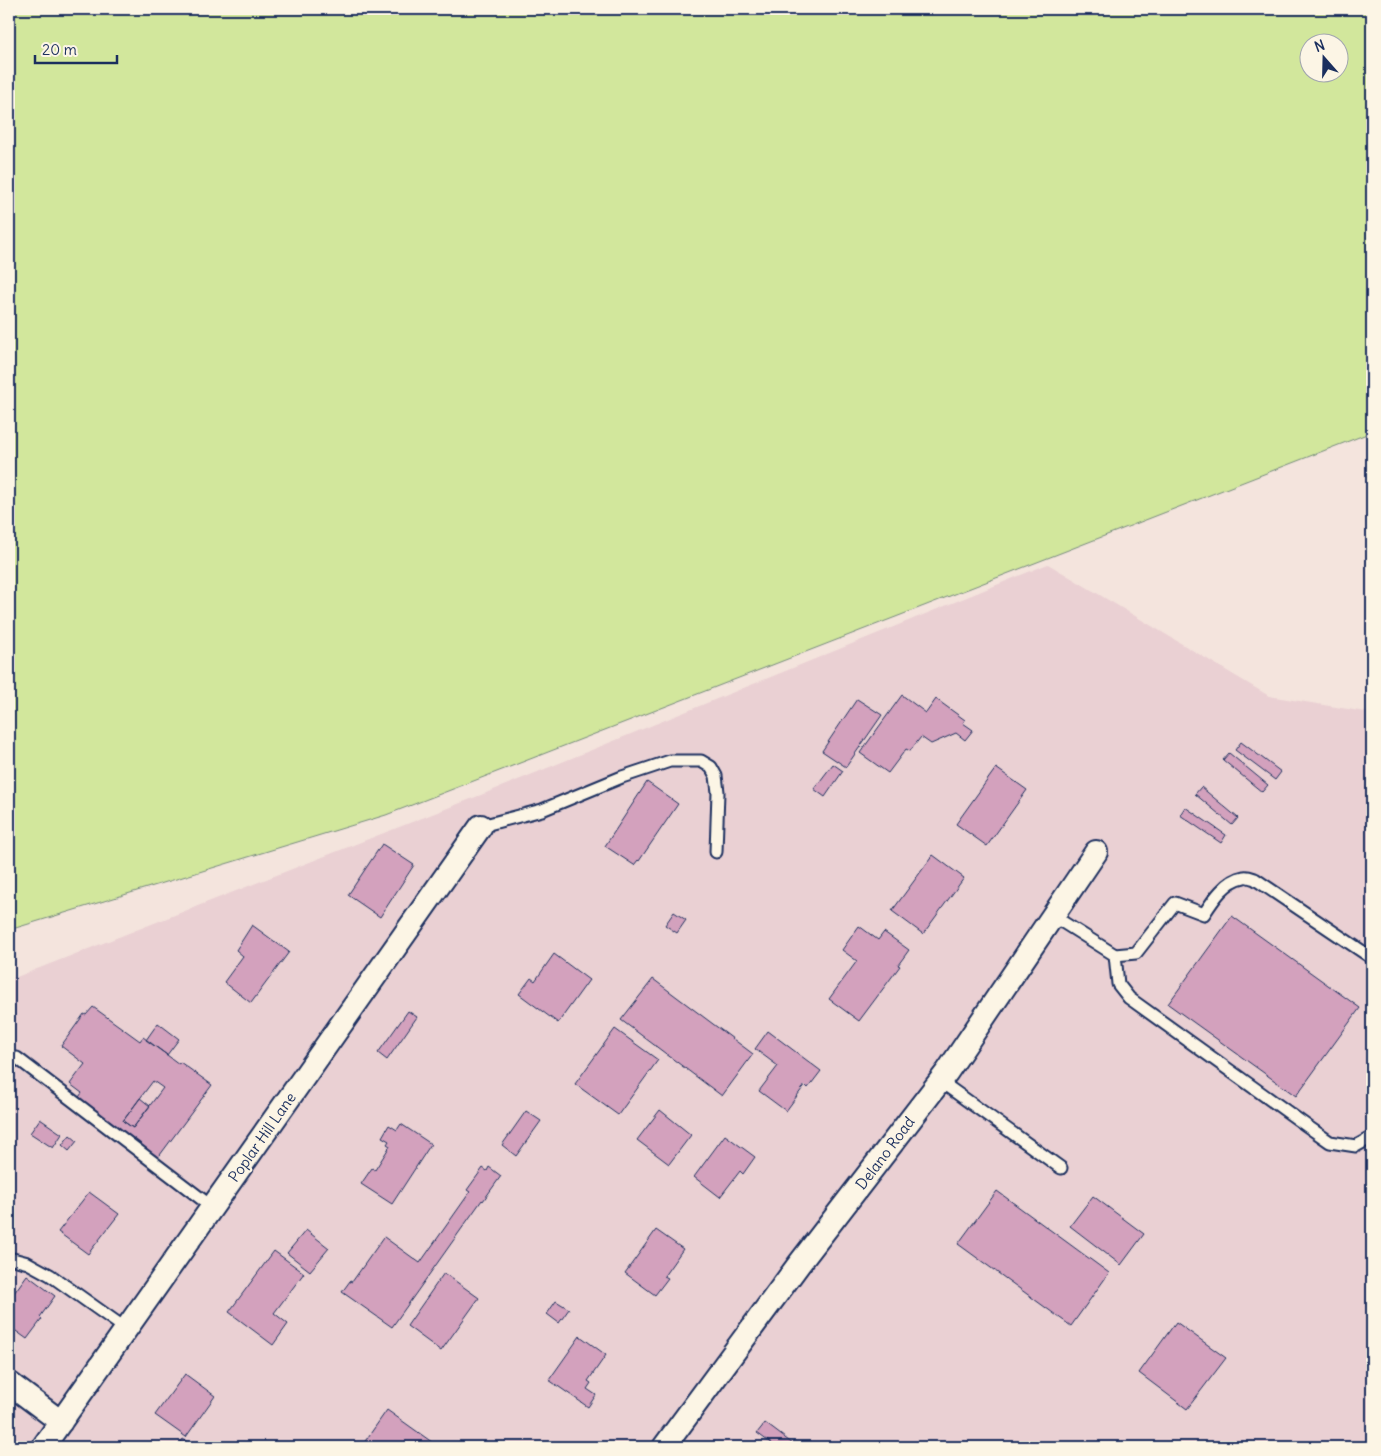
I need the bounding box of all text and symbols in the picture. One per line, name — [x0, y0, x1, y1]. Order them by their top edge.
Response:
scale bar — [35, 32, 118, 64]
north arrow — [1298, 32, 1348, 82]
text: N — [1312, 36, 1327, 56]
text: 20 m — [42, 40, 77, 59]
street label: Poplar Hill Lane — [224, 1089, 300, 1185]
street label: Delano Road — [851, 1113, 919, 1193]

